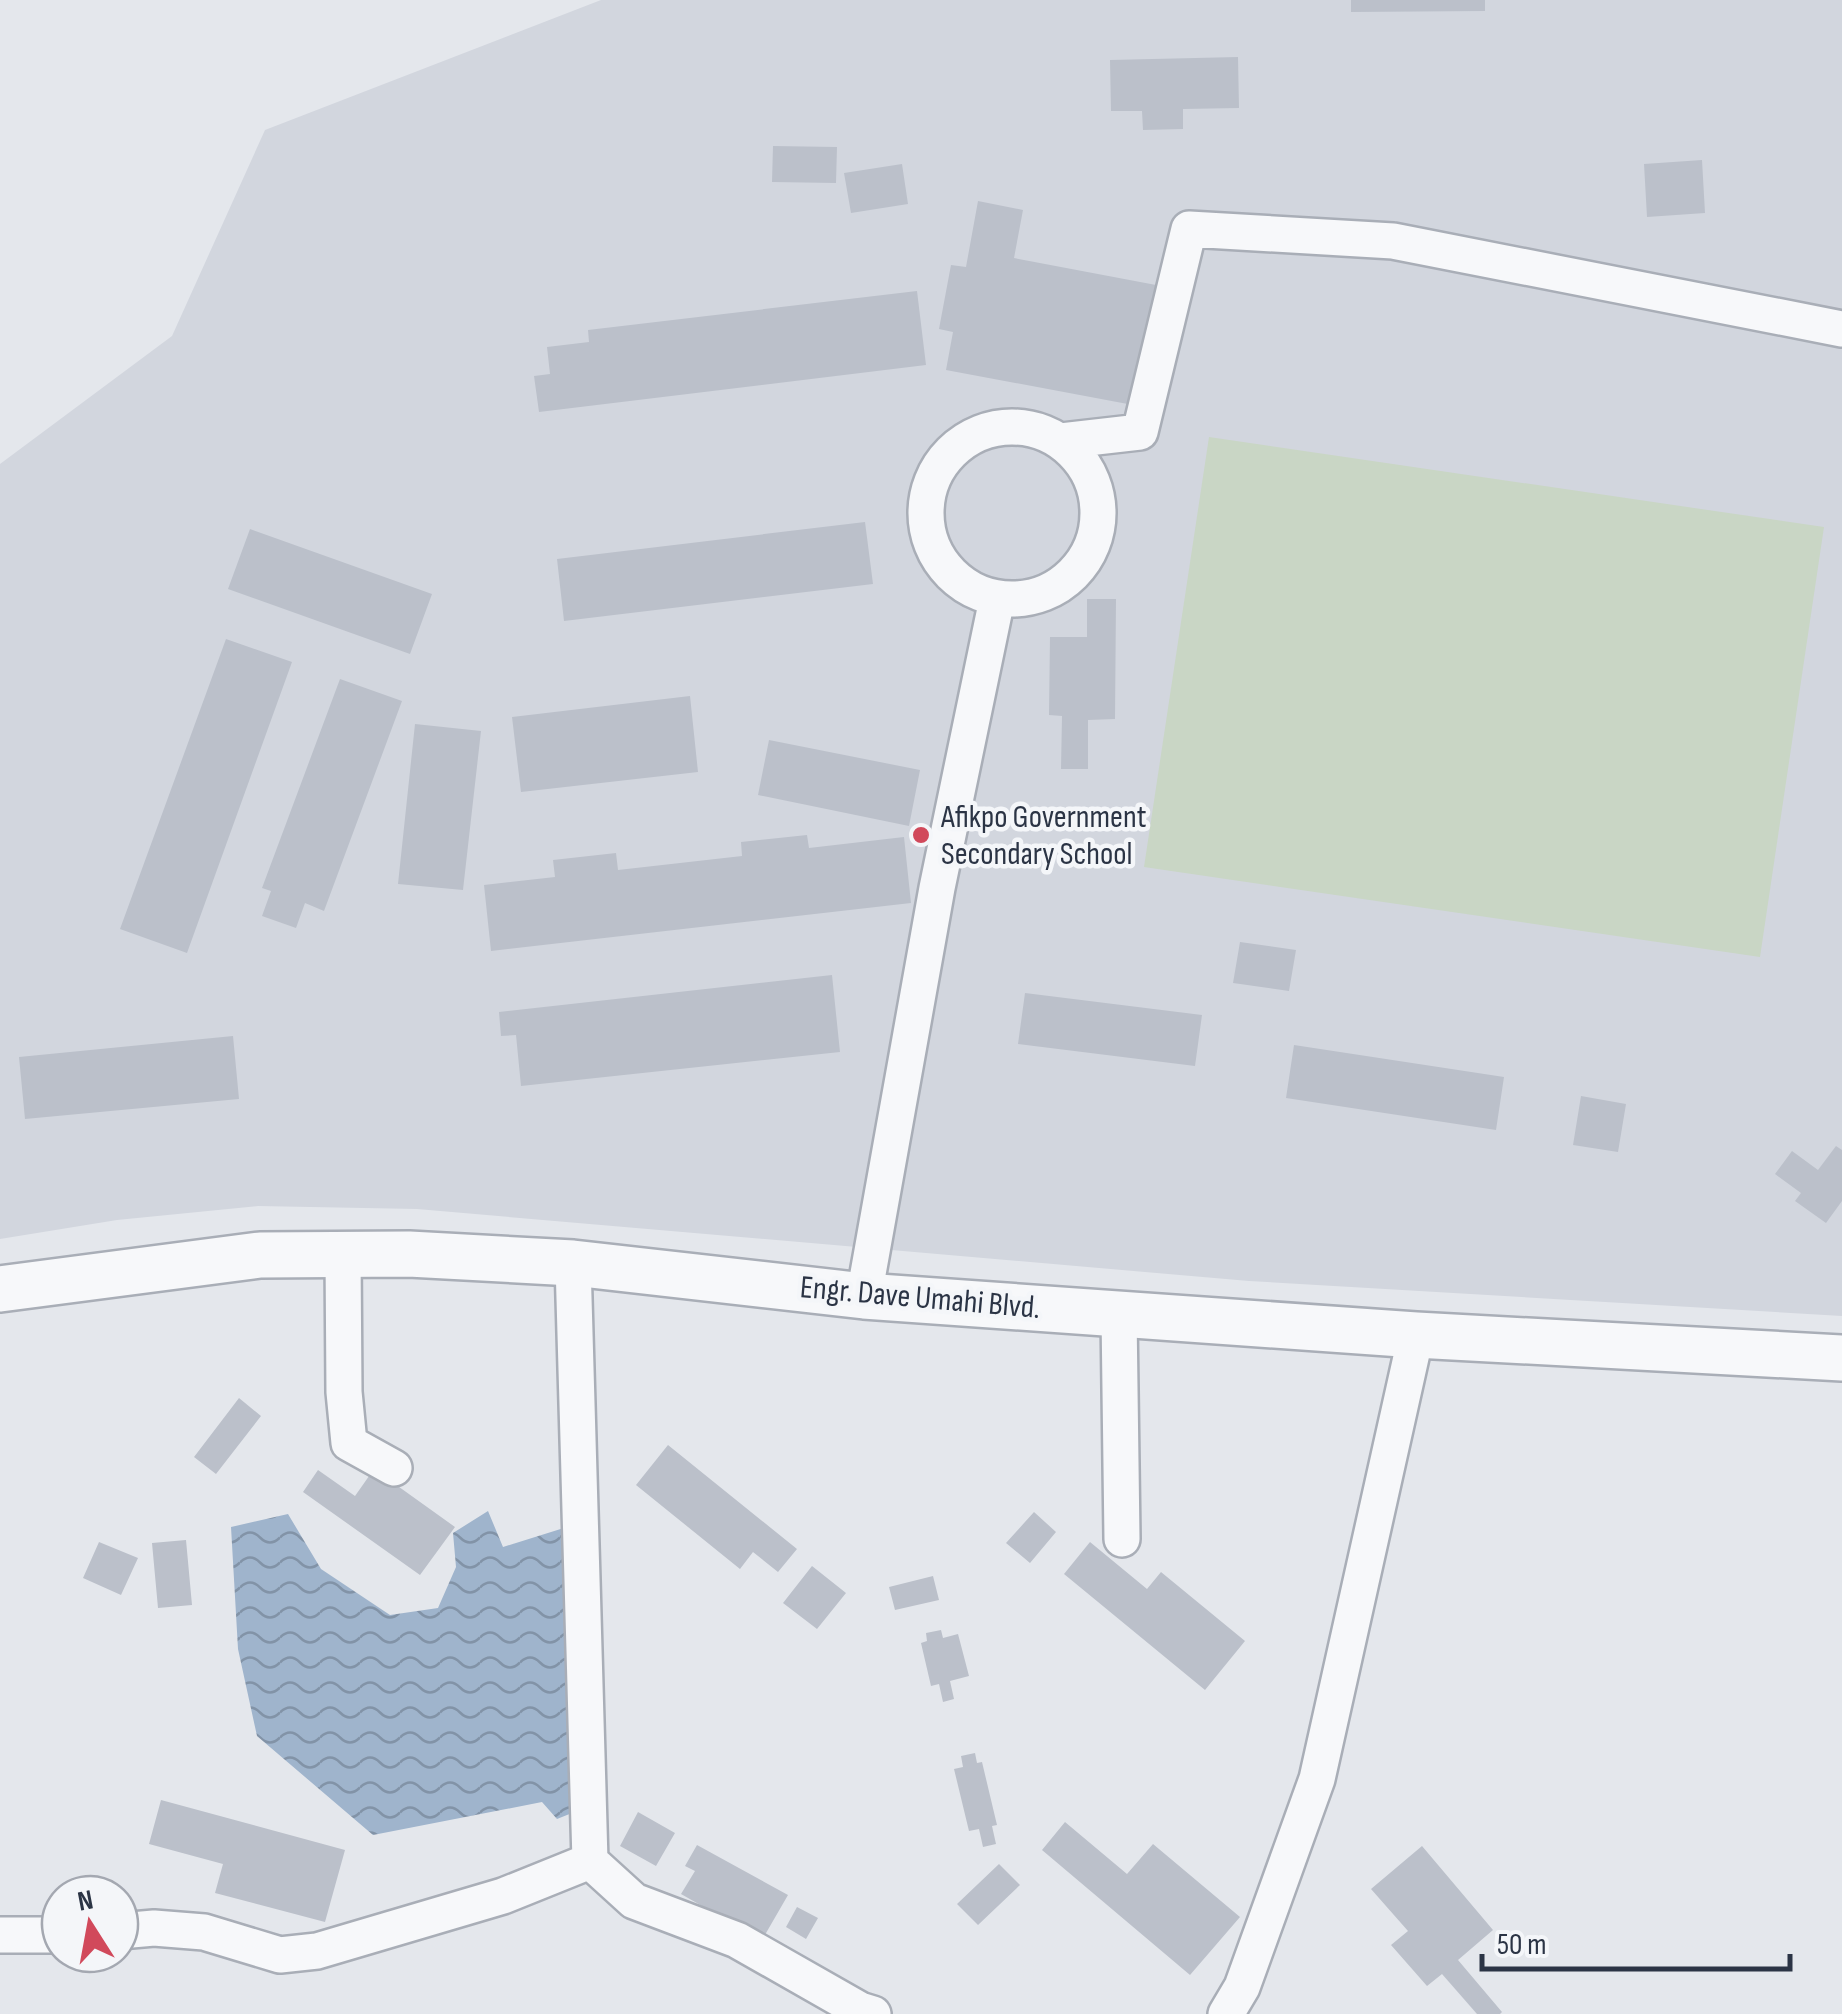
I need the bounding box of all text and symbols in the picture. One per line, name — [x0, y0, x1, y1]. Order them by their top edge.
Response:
place label: Afikpo Government Secondary School — [940, 798, 1147, 874]
marker: Afikpo Government Secondary School — [910, 824, 932, 846]
street label: Engr. Dave Umahi Blvd. — [798, 1268, 1042, 1328]
north arrow — [40, 1874, 140, 1974]
text: N — [75, 1883, 96, 1919]
scale bar — [1482, 1909, 1790, 1971]
text: 50 m — [1497, 1927, 1546, 1963]

